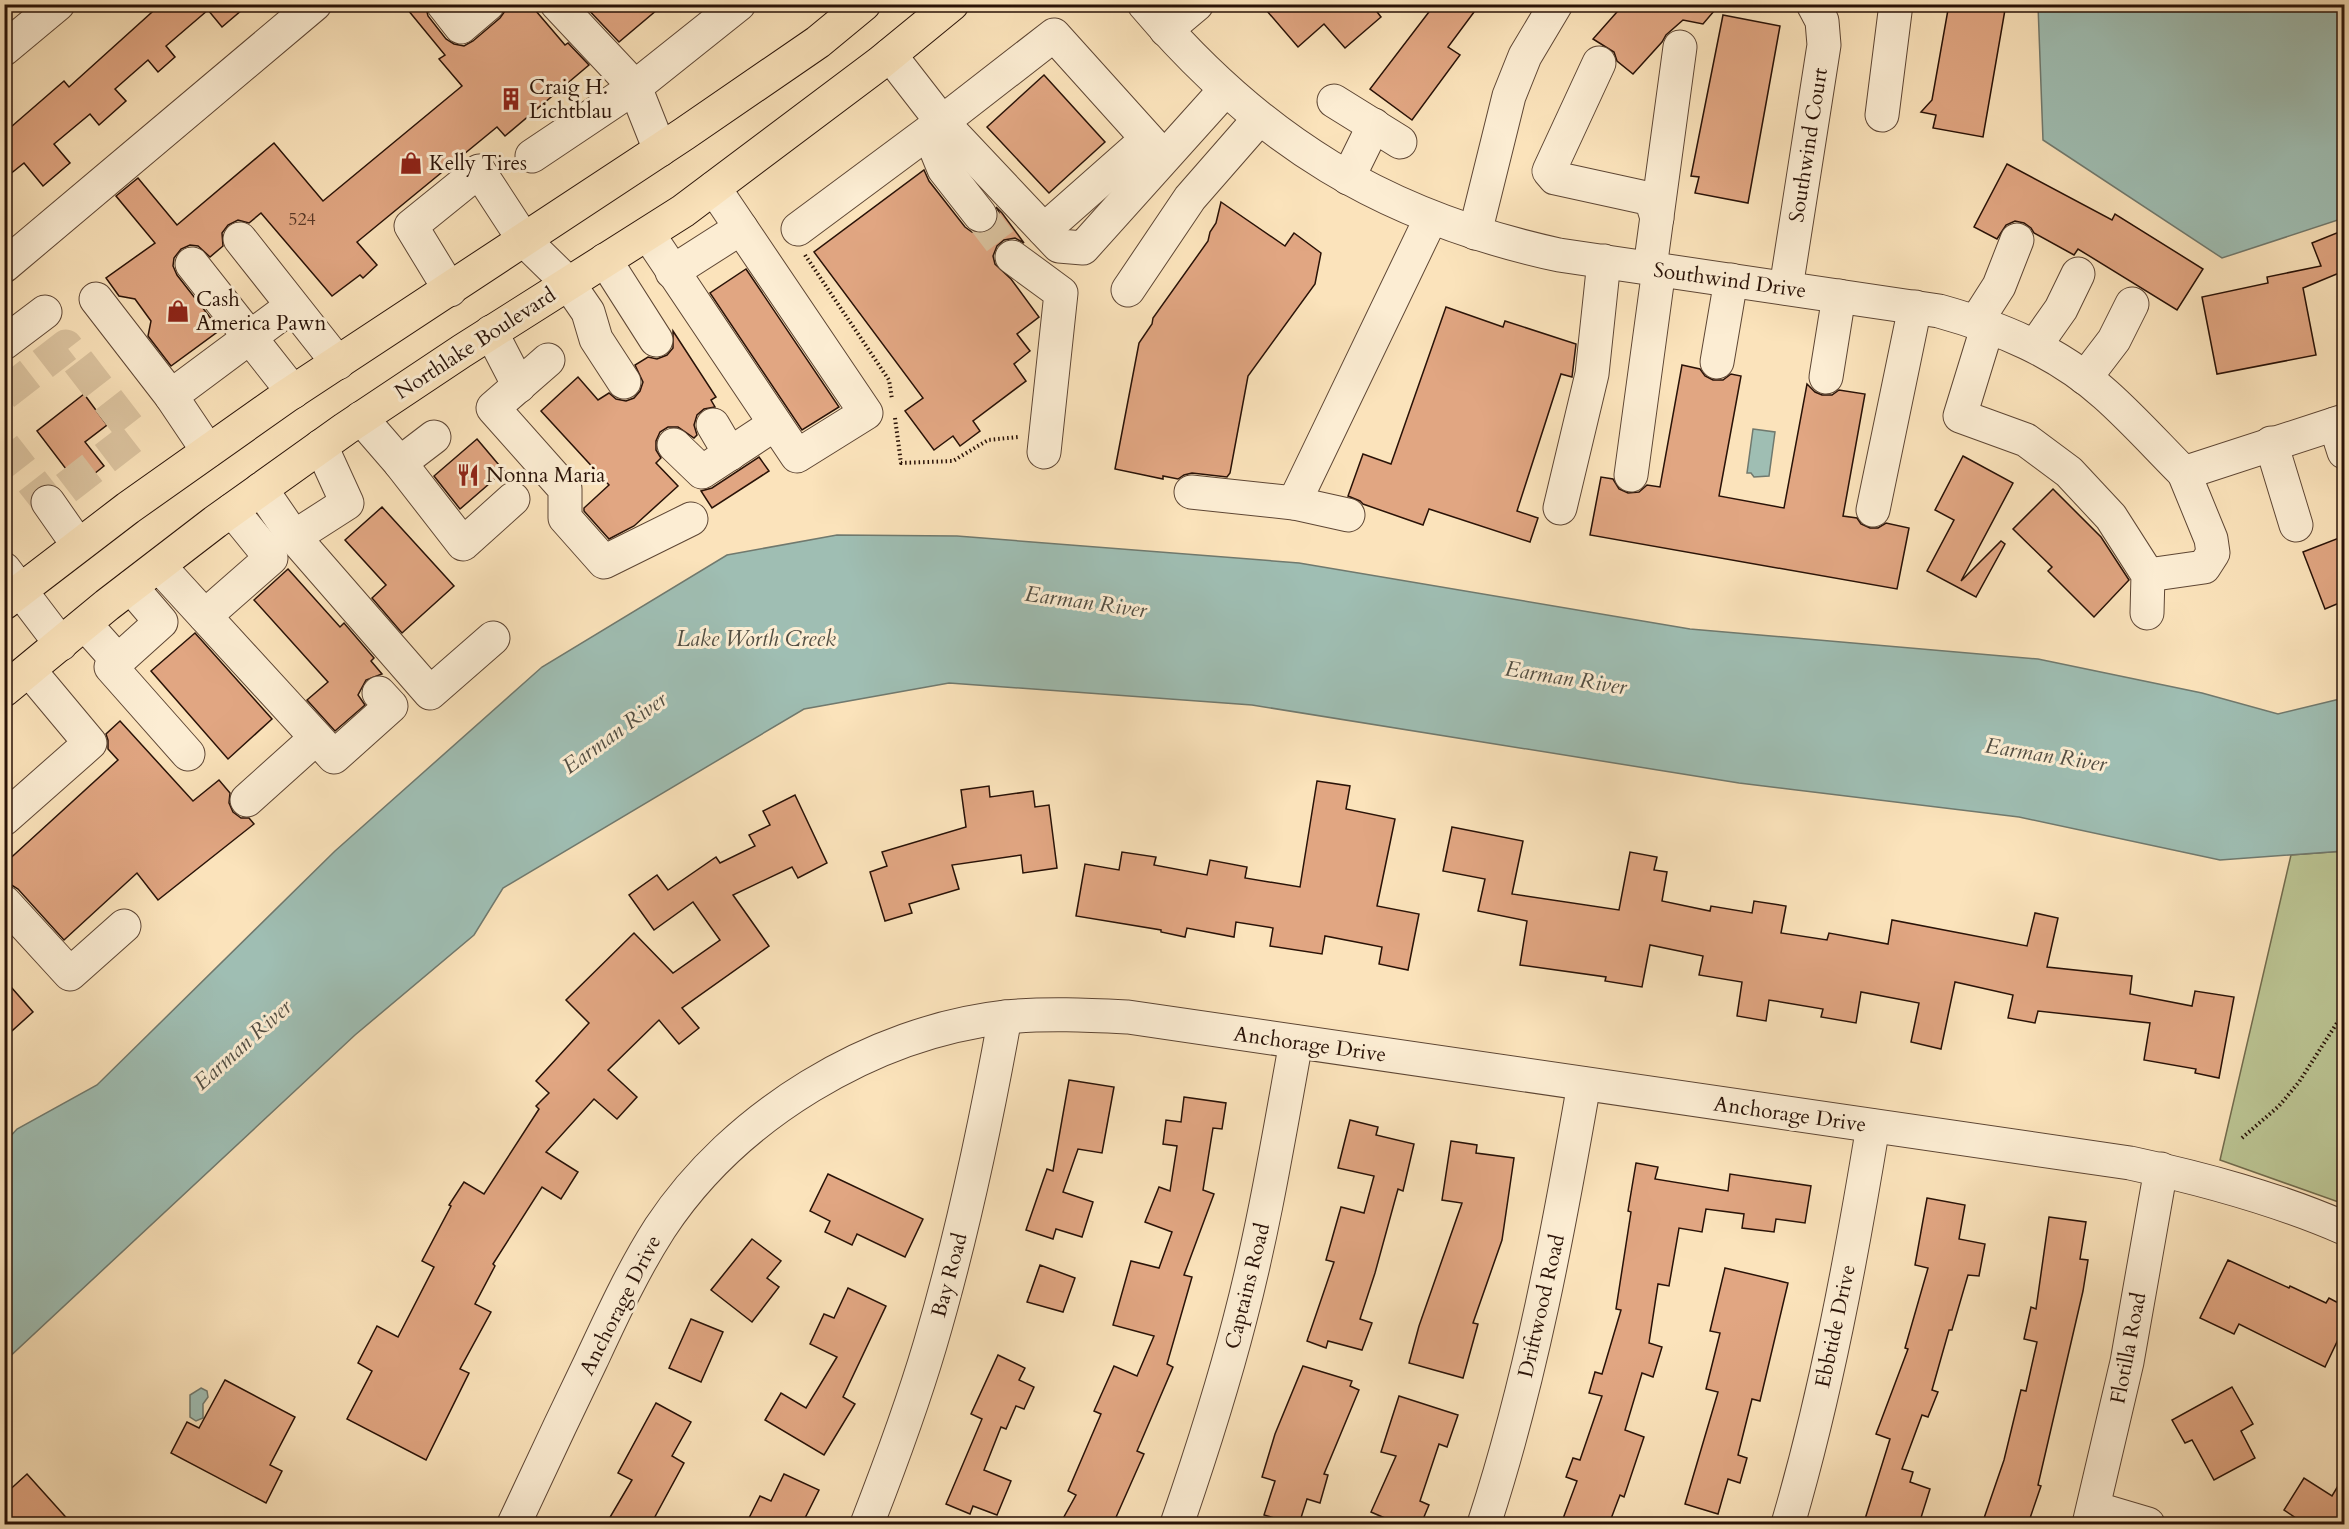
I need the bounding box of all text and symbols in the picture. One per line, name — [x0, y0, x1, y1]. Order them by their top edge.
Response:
street label: Southwind Court — [1782, 65, 1835, 225]
place label: Craig H. Lichtblau — [529, 73, 613, 126]
building icon: Craig H. Lichtblau — [498, 86, 524, 112]
place label: Kelly Tires — [429, 149, 527, 178]
shop icon: Kelly Tires — [398, 150, 424, 176]
house number: 524 — [288, 207, 316, 232]
street label: Southwind Drive — [1652, 255, 1808, 306]
street label: Northlake Boulevard — [389, 280, 561, 406]
place label: Cash America Pawn — [196, 285, 326, 338]
shop icon: Cash America Pawn — [165, 298, 191, 324]
place label: Nonna Maria — [486, 461, 605, 490]
restaurant icon: Nonna Maria — [455, 462, 481, 488]
water label: Earman River — [1023, 579, 1149, 625]
water label: Lake Worth Creek — [676, 624, 836, 654]
water label: Earman River — [1503, 654, 1630, 703]
water label: Earman River — [556, 684, 674, 781]
water label: Earman River — [1983, 731, 2110, 780]
water label: Earman River — [187, 992, 299, 1097]
street label: Anchorage Drive — [1232, 1019, 1388, 1070]
street label: Anchorage Drive — [1712, 1089, 1868, 1140]
street label: Captains Road — [1218, 1220, 1277, 1352]
street label: Anchorage Drive — [573, 1230, 668, 1380]
street label: Bay Road — [924, 1230, 975, 1321]
street label: Driftwood Road — [1511, 1232, 1572, 1381]
street label: Ebbtide Drive — [1808, 1262, 1863, 1390]
street label: Flotilla Road — [2103, 1290, 2153, 1406]

